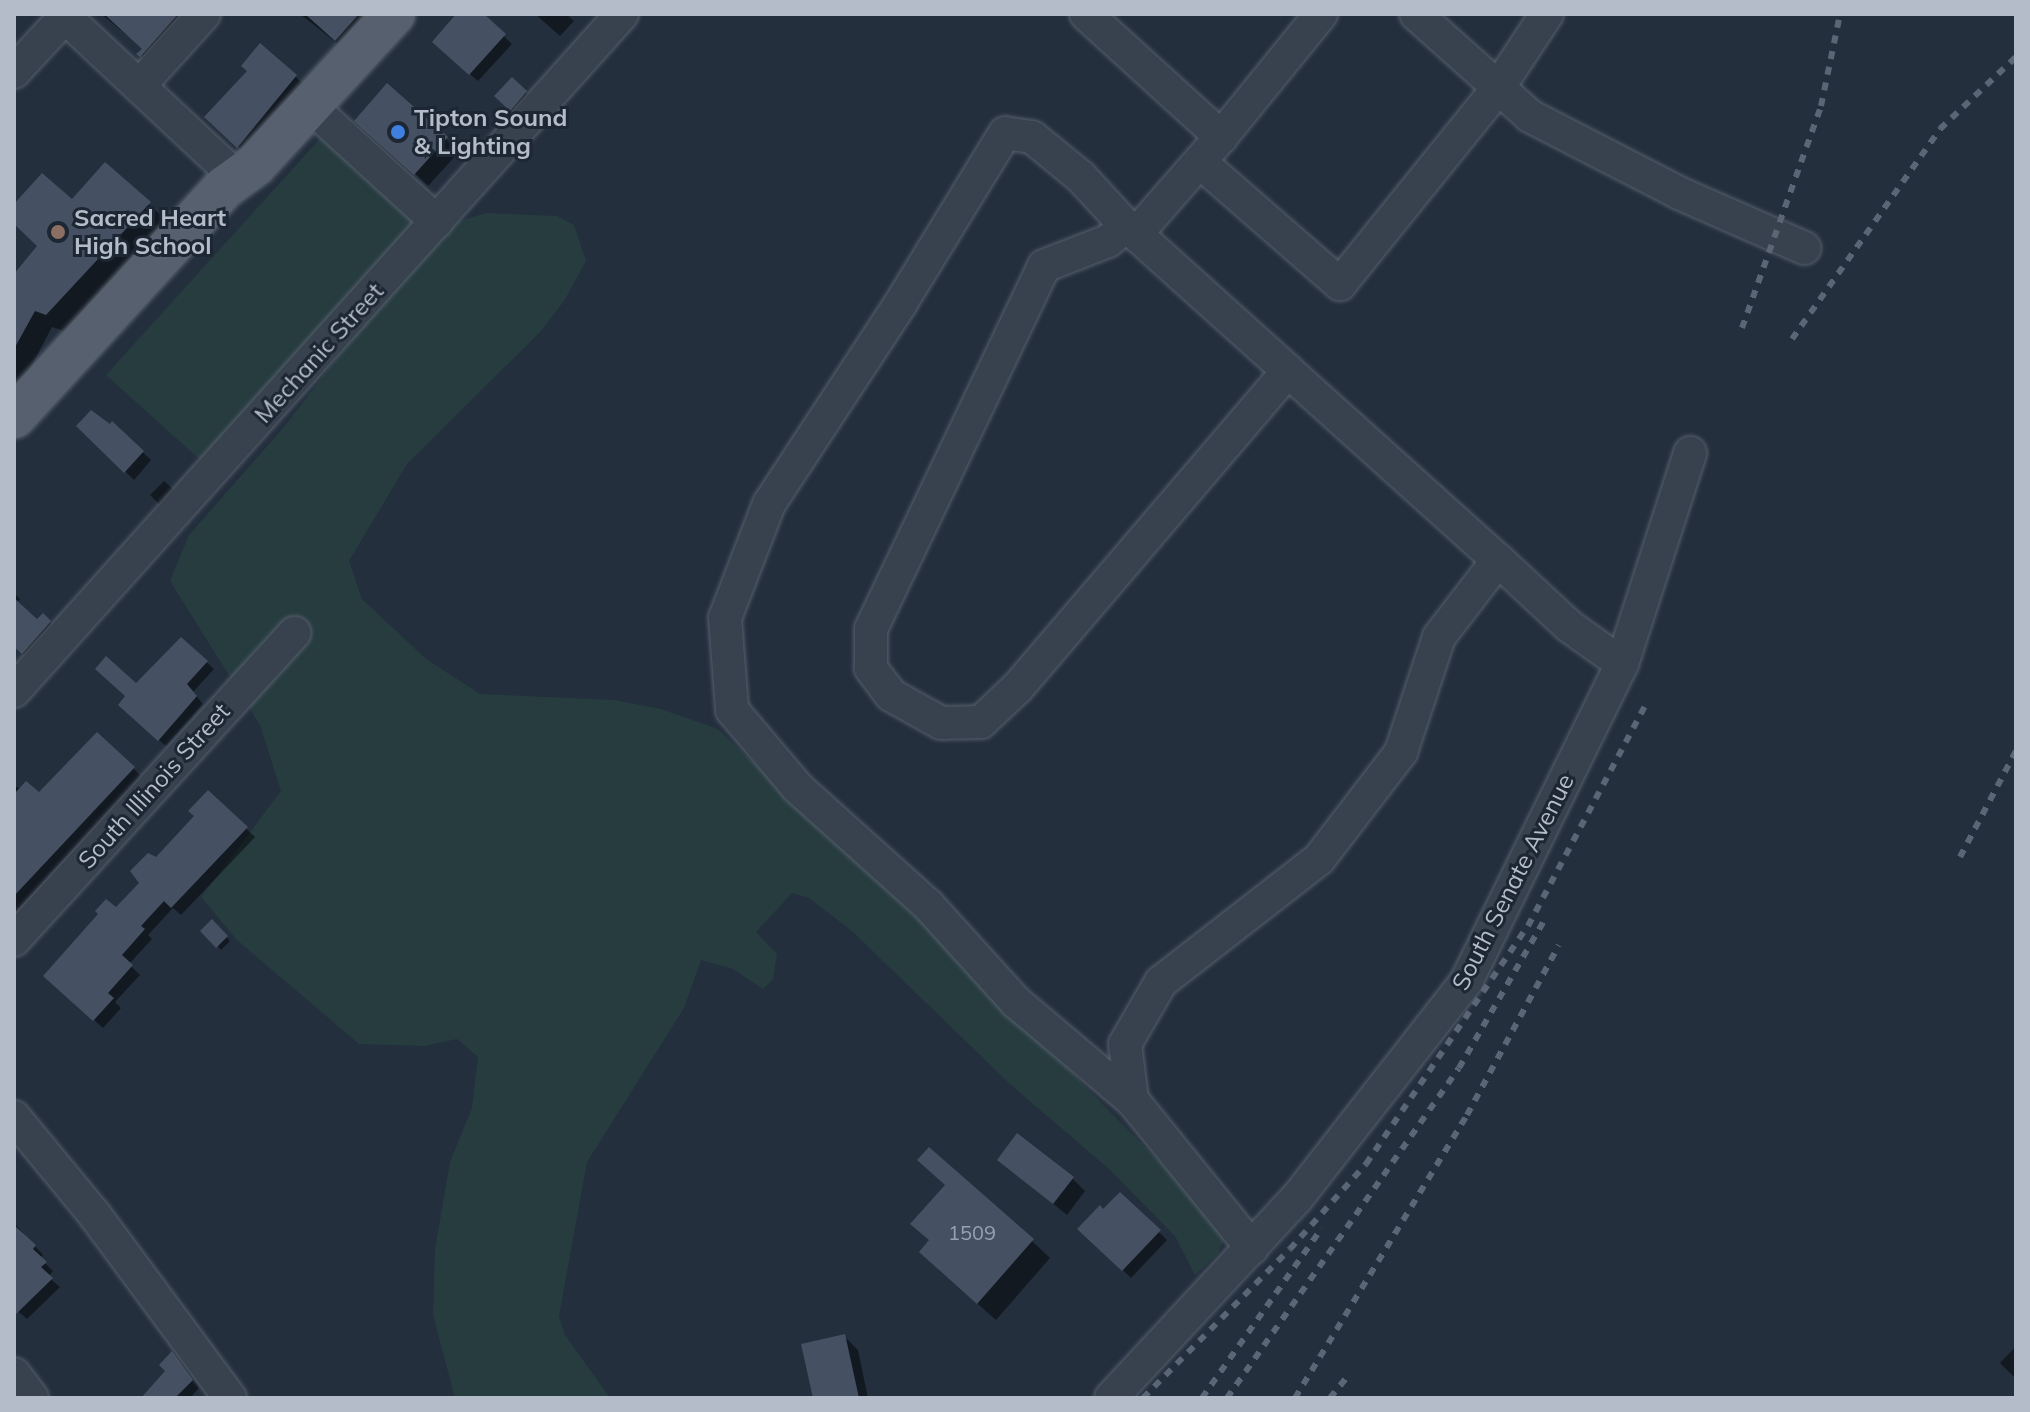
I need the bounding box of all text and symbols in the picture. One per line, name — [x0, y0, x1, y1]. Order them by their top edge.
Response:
place label: Tipton Sound & Lighting — [414, 104, 567, 160]
marker: Tipton Sound & Lighting — [389, 123, 407, 141]
place label: Sacred Heart High School — [74, 204, 226, 260]
marker: Sacred Heart High School — [49, 223, 67, 241]
street label: Mechanic Street — [249, 277, 389, 429]
street label: South Illinois Street — [72, 697, 236, 875]
street label: South Senate Avenue — [1446, 769, 1580, 995]
house number: 1509 — [948, 1220, 996, 1244]

